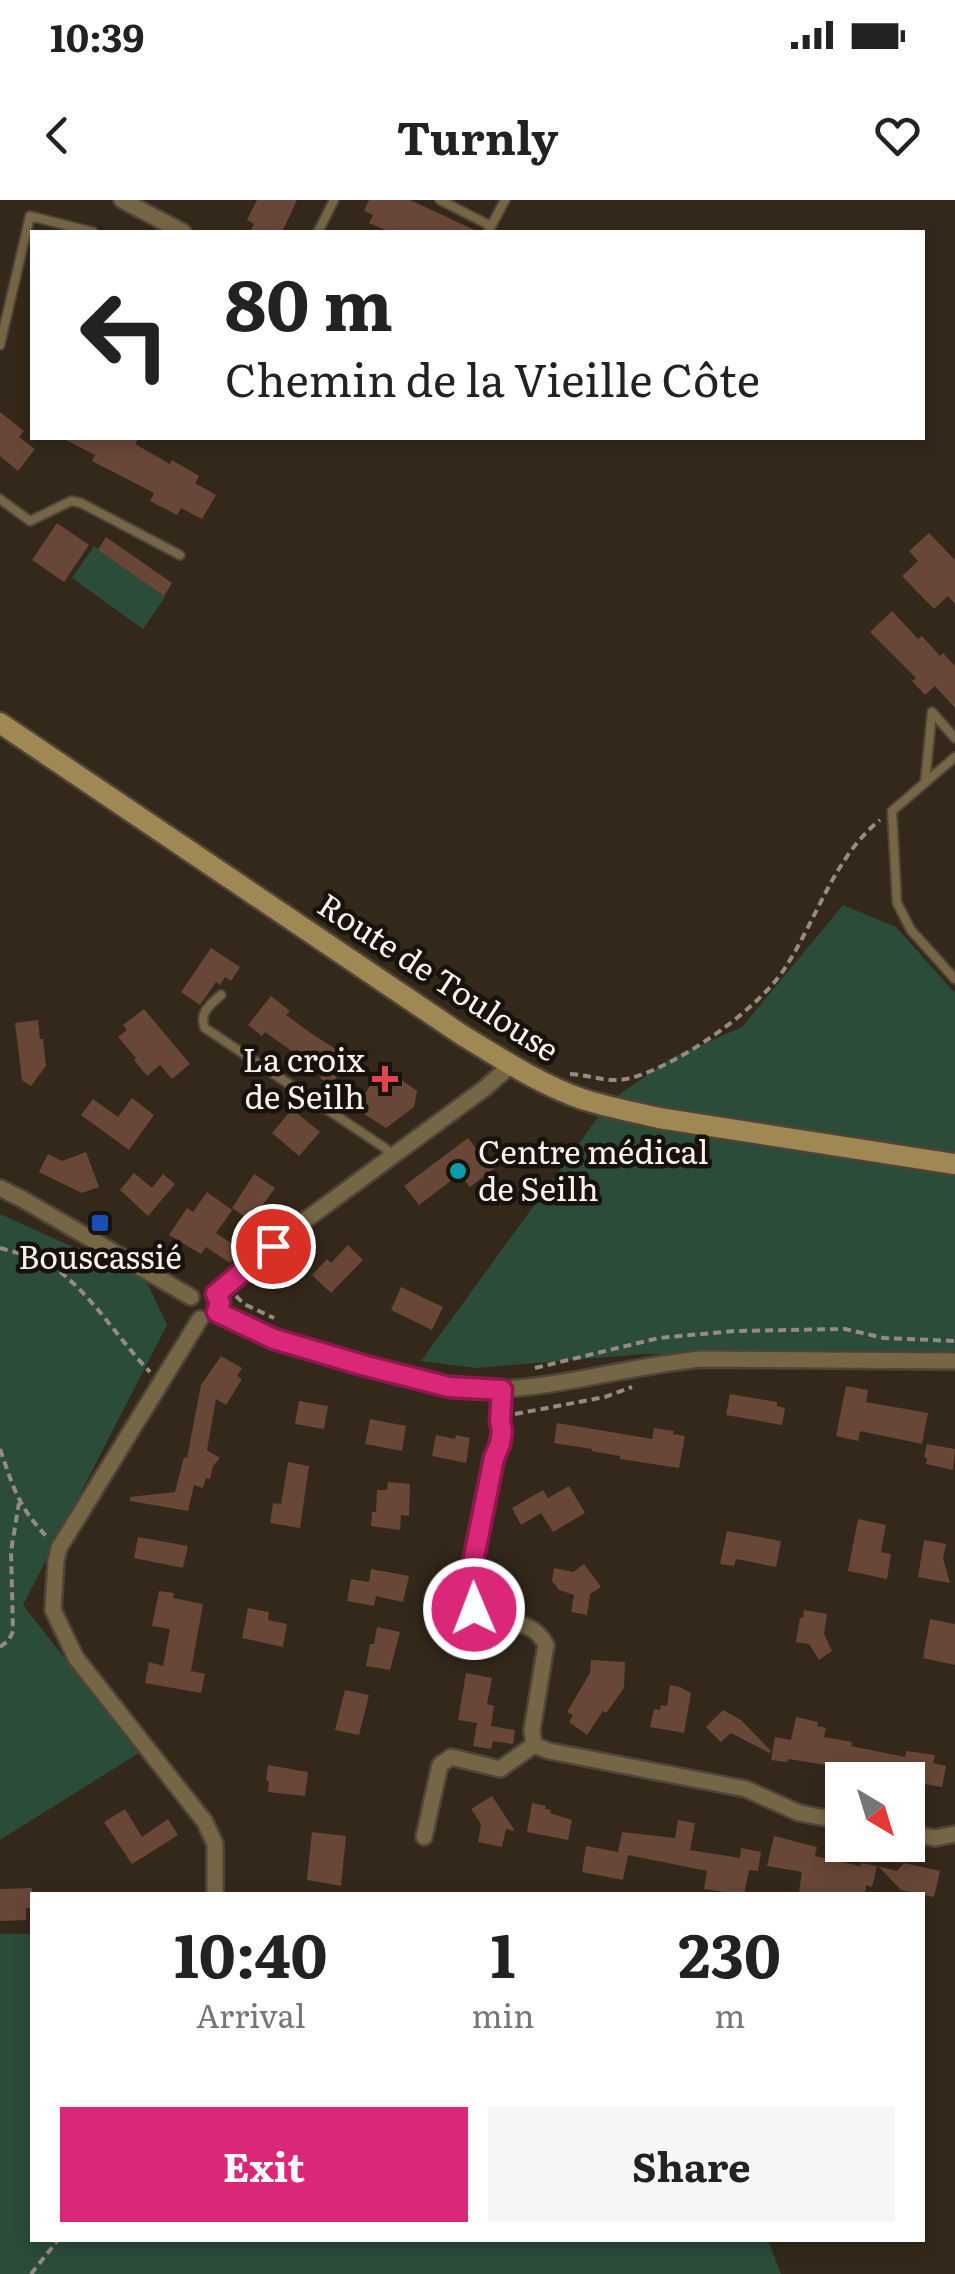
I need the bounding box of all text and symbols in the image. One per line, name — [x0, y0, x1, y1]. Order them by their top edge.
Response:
text: 10:39 — [50, 7, 144, 64]
text: Turnly — [397, 102, 558, 169]
icon: back — [30, 108, 85, 163]
icon: heart — [870, 108, 925, 163]
text: 80 m — [225, 249, 393, 353]
icon: left — [60, 270, 190, 400]
text: Chemin de la Vieille Côte — [225, 344, 760, 411]
street label: Route de Toulouse — [310, 879, 570, 1072]
place label: La croix de Seilh — [243, 1034, 366, 1119]
marker: La croix de Seilh — [374, 1068, 396, 1090]
place label: Centre médical de Seilh — [478, 1126, 709, 1211]
marker: Centre médical de Seilh — [447, 1160, 469, 1182]
pin — [231, 1204, 316, 1289]
marker: Bouscassié — [89, 1212, 111, 1234]
icon: arrive — [246, 1219, 301, 1274]
place label: Bouscassié — [18, 1231, 182, 1279]
position arrow — [422, 1557, 526, 1661]
north arrow — [825, 1762, 925, 1862]
map controls — [825, 1762, 925, 1862]
text: 10:40 — [174, 1907, 328, 1996]
text: 1 — [491, 1907, 515, 1996]
text: 230 — [678, 1907, 781, 1996]
text: Arrival — [196, 1990, 305, 2038]
text: min — [472, 1990, 534, 2038]
text: m — [714, 1990, 745, 2038]
button: Exit — [60, 2107, 468, 2222]
button: Share — [488, 2107, 895, 2222]

